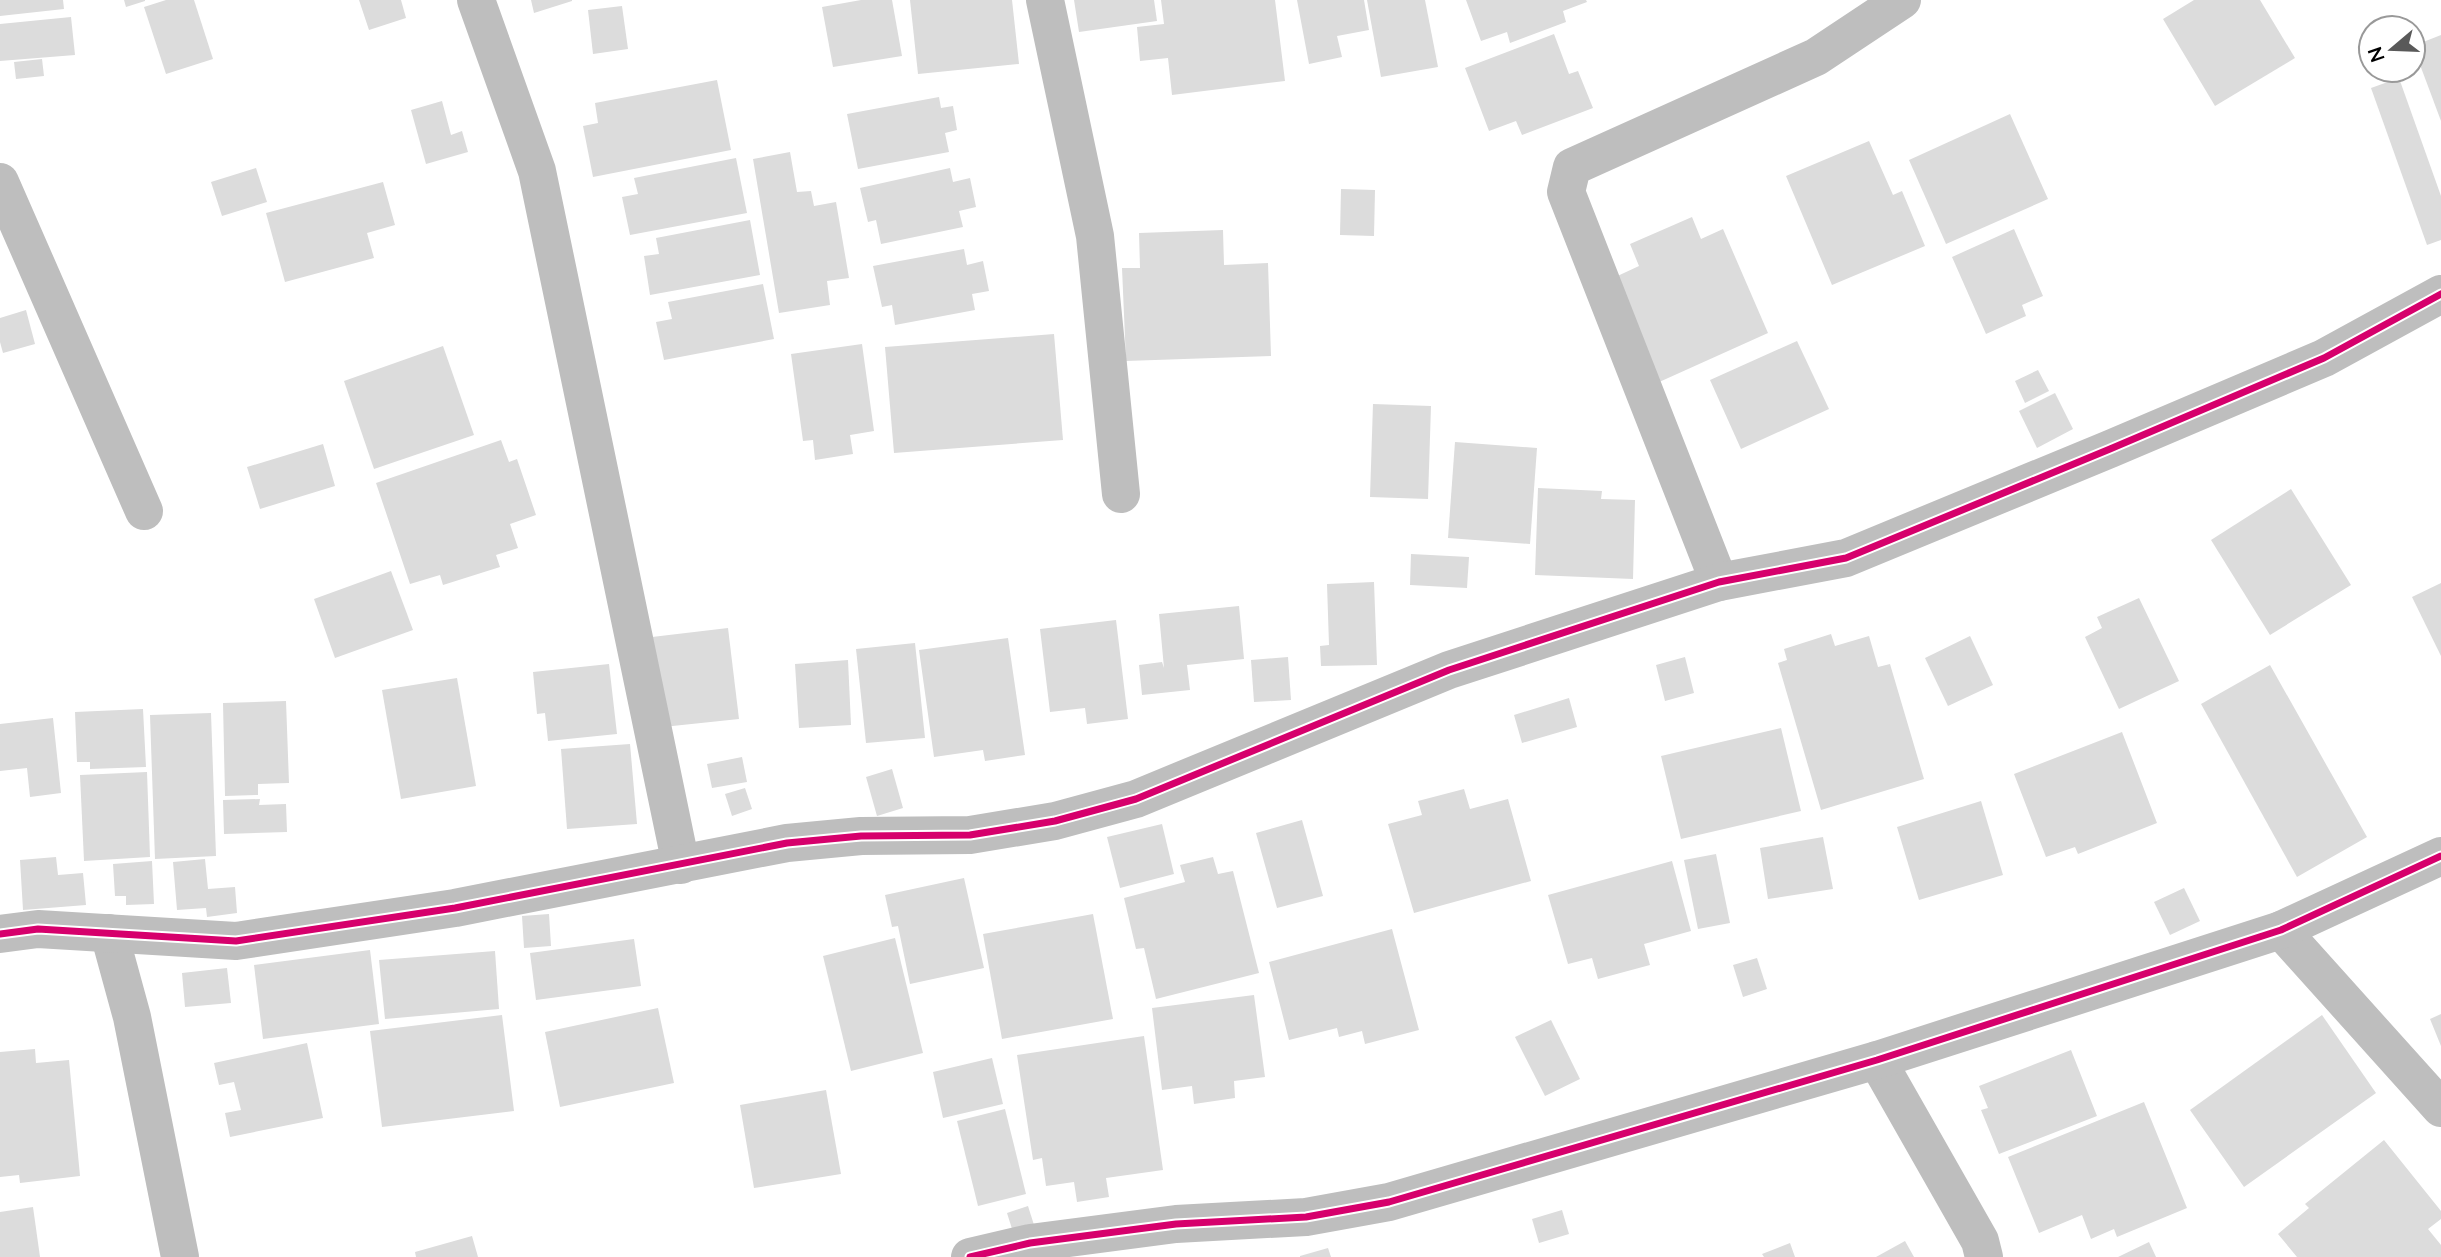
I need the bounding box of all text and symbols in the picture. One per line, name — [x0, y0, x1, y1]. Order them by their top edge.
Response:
north arrow — [2357, 14, 2427, 84]
text: N — [2362, 44, 2389, 65]

